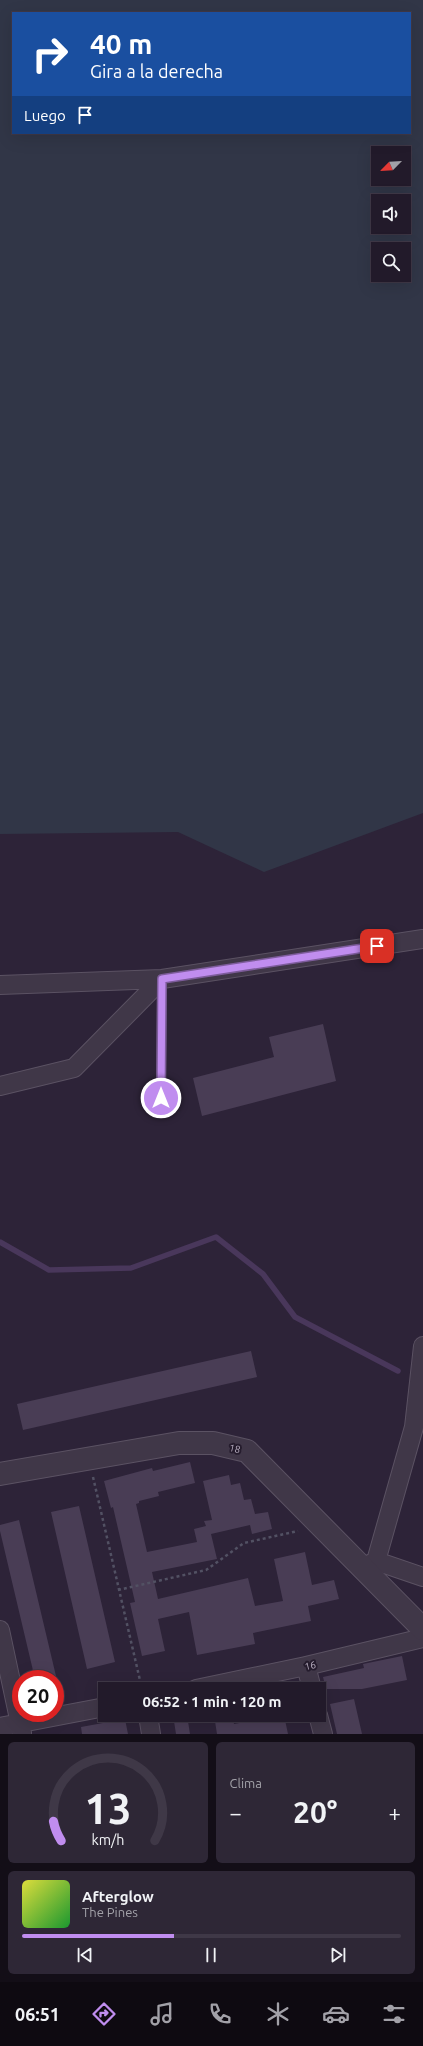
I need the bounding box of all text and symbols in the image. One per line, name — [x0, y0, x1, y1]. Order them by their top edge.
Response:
icon: right — [24, 28, 76, 80]
text: 40 m — [90, 28, 152, 59]
text: Gira a la derecha — [90, 61, 223, 81]
icon: arrive — [74, 104, 96, 126]
text: Luego — [24, 107, 66, 124]
north arrow — [371, 146, 411, 186]
map controls — [371, 146, 411, 282]
button: sound — [371, 194, 411, 234]
button: search — [371, 242, 411, 282]
pin — [360, 929, 394, 963]
icon: arrive — [366, 935, 388, 957]
position arrow — [140, 1077, 182, 1119]
street label: 18 — [228, 1442, 242, 1455]
street label: 16 — [303, 1659, 317, 1672]
speed limit sign: 20 — [12, 1670, 64, 1722]
text: 06:52 · 1 min · 120 m — [143, 1693, 281, 1710]
text: Clima — [230, 1776, 262, 1790]
text: 13 — [84, 1784, 131, 1831]
text: 20° — [293, 1795, 337, 1829]
text: − — [230, 1800, 242, 1825]
text: + — [389, 1800, 401, 1825]
text: km/h — [91, 1831, 124, 1847]
text: Afterglow — [82, 1888, 154, 1905]
text: The Pines — [82, 1905, 138, 1919]
icon: previous — [74, 1944, 96, 1966]
icon: pause — [200, 1944, 222, 1966]
icon: next — [327, 1944, 349, 1966]
icon: directions — [90, 2000, 118, 2028]
icon: music — [148, 2000, 176, 2028]
icon: phone — [206, 2000, 234, 2028]
icon: climate — [264, 2000, 292, 2028]
icon: car — [322, 2000, 350, 2028]
icon: filters — [380, 2000, 408, 2028]
text: 06:51 — [15, 2004, 60, 2024]

